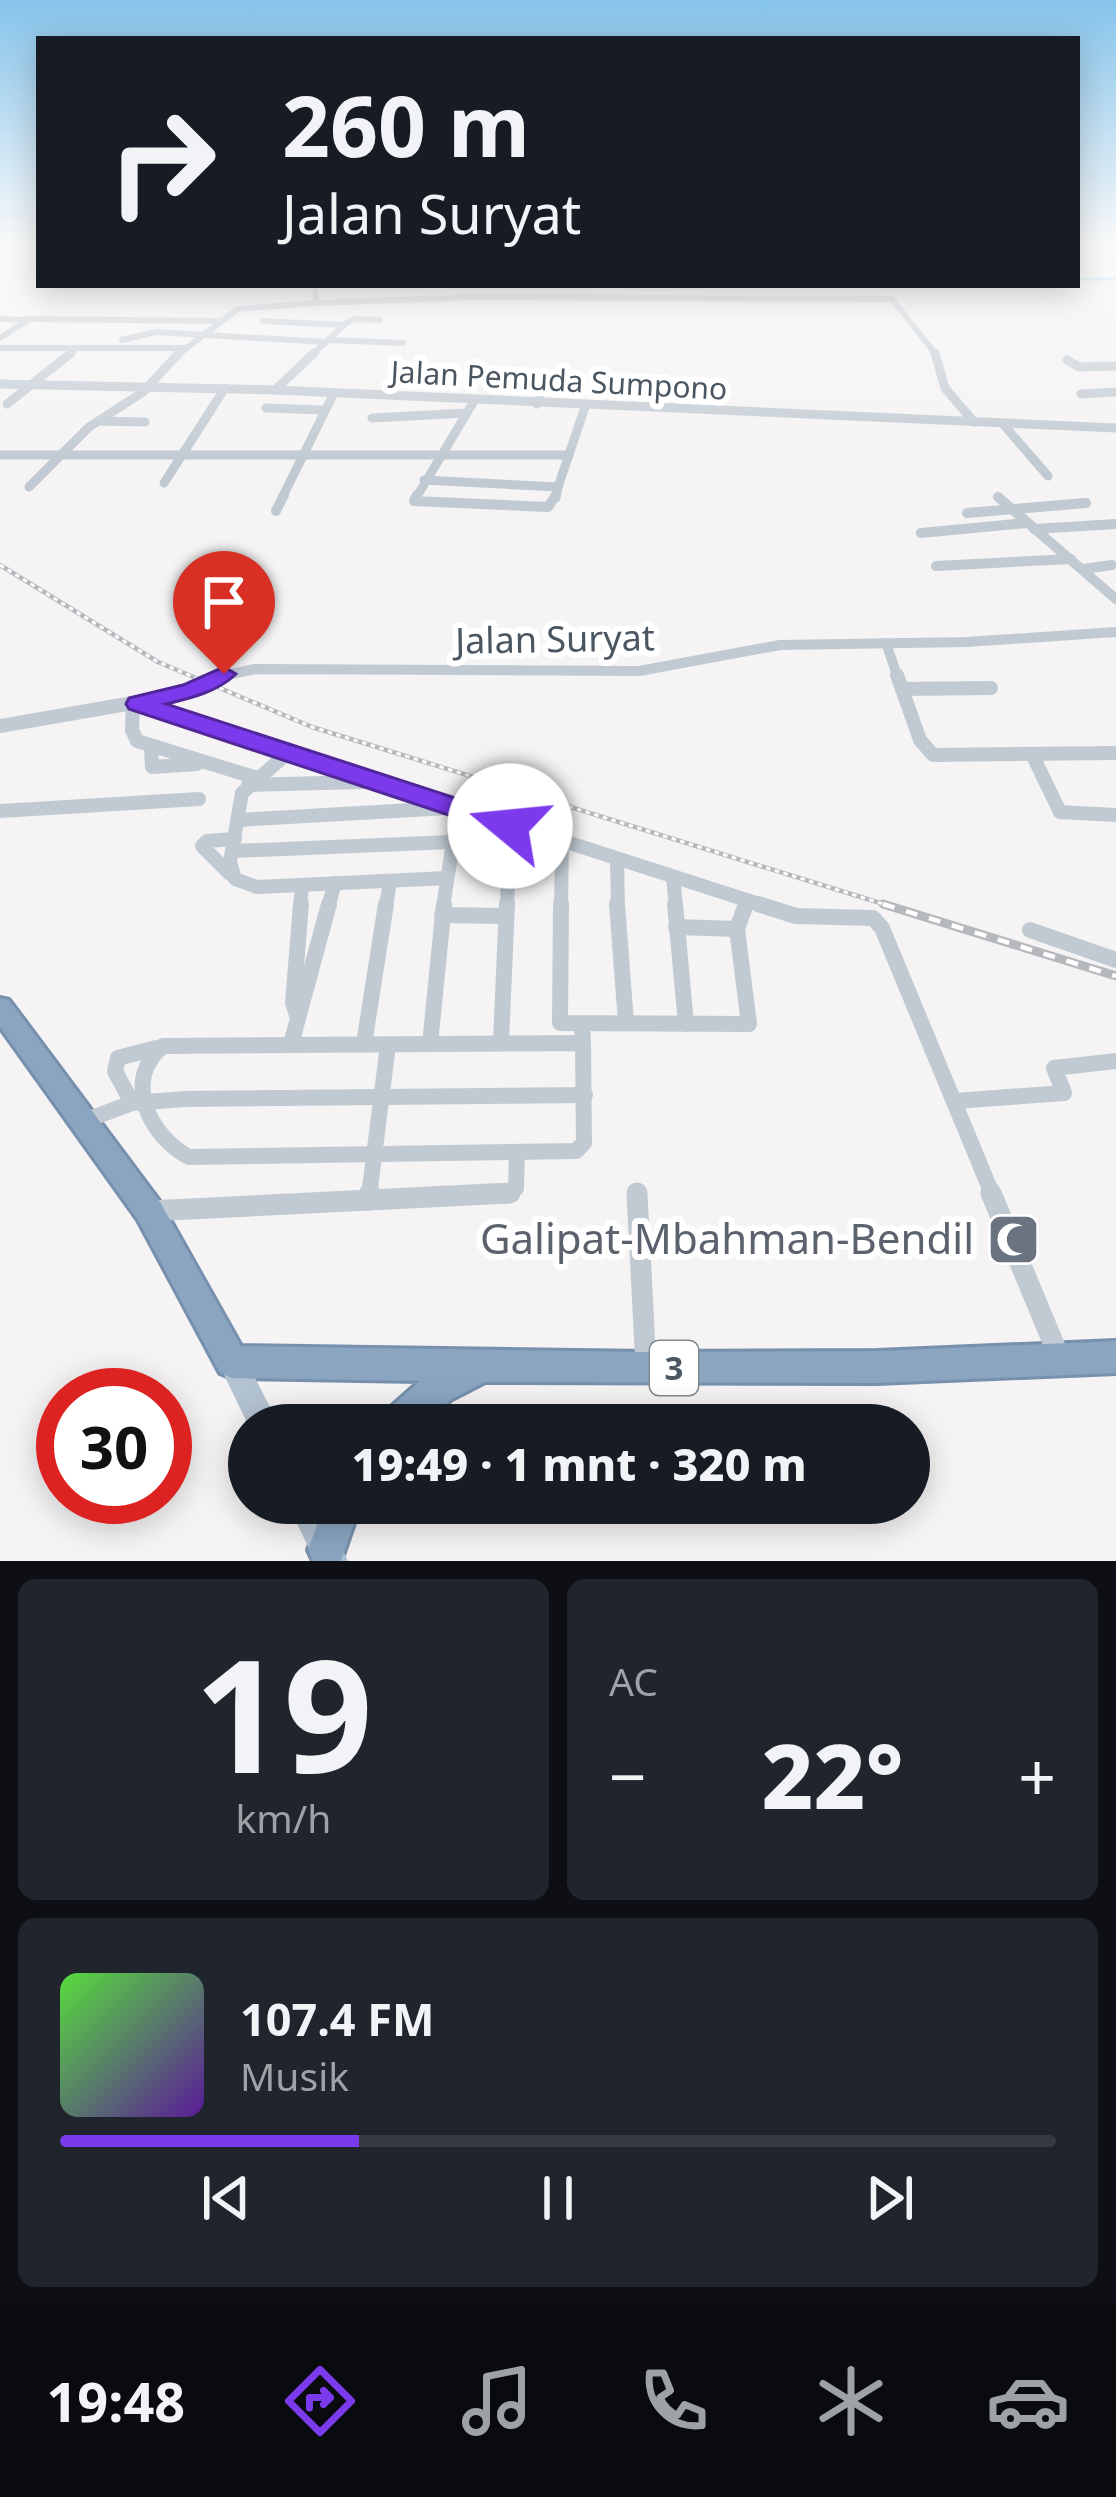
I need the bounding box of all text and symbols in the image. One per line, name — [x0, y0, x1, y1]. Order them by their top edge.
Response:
text: 260 m — [282, 67, 530, 182]
icon: right — [84, 84, 240, 240]
text: Jalan Suryat — [282, 176, 581, 250]
street label: Jalan Pemuda Sumpono — [387, 350, 728, 409]
pin — [173, 551, 275, 674]
icon: arrive — [191, 569, 257, 635]
street label: Jalan Suryat — [452, 612, 655, 665]
position arrow — [447, 763, 573, 889]
place label: Galipat-Mbahman-Bendil — [480, 1209, 974, 1266]
mosque icon: Galipat-Mbahman-Bendil — [985, 1211, 1041, 1267]
road number: 3 — [650, 1341, 698, 1395]
speed limit sign: 30 — [36, 1368, 192, 1524]
text: 19:49 · 1 mnt · 320 m — [351, 1433, 807, 1494]
text: 19 — [194, 1606, 373, 1819]
text: AC — [609, 1654, 658, 1707]
text: 22° — [761, 1713, 904, 1835]
text: − — [609, 1730, 647, 1820]
text: + — [1018, 1730, 1056, 1820]
text: km/h — [236, 1791, 331, 1844]
text: 107.4 FM — [240, 1988, 434, 2049]
text: Musik — [240, 2049, 349, 2102]
icon: previous — [193, 2165, 259, 2231]
icon: pause — [525, 2165, 591, 2231]
icon: next — [857, 2165, 923, 2231]
icon: directions — [278, 2359, 362, 2443]
icon: music — [455, 2359, 539, 2443]
icon: phone — [632, 2359, 716, 2443]
icon: climate — [809, 2359, 893, 2443]
icon: car — [986, 2359, 1070, 2443]
text: 19:48 — [46, 2364, 185, 2438]

